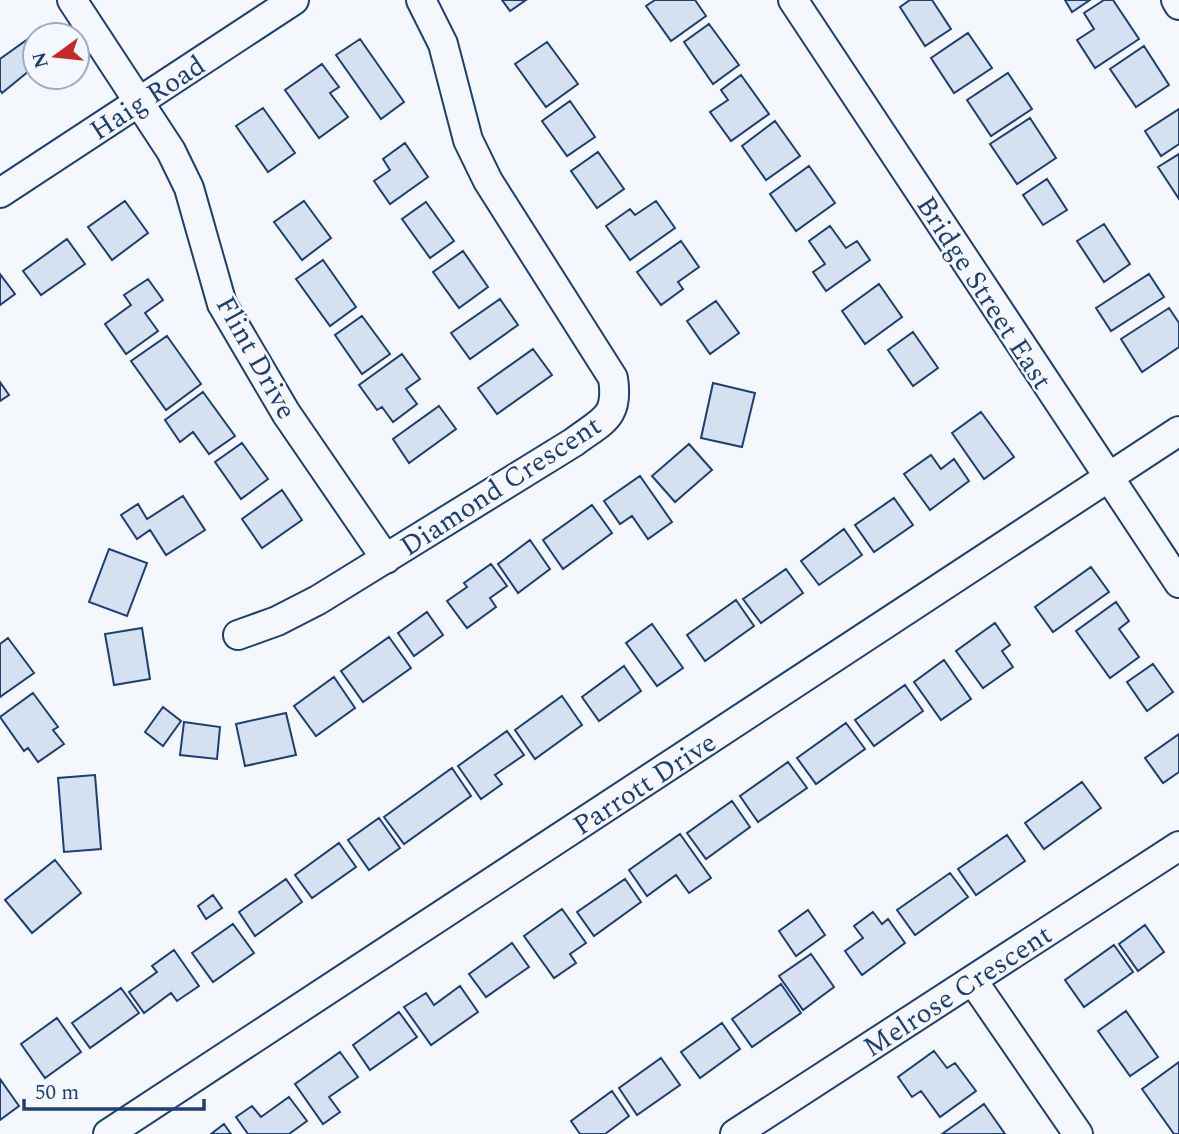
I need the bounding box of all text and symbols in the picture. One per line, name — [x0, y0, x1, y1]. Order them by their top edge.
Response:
north arrow — [21, 21, 91, 91]
street label: Haig Road — [81, 45, 214, 152]
text: N — [25, 49, 57, 71]
street label: Bridge Street East — [905, 187, 1063, 398]
street label: Flint Drive — [204, 288, 307, 427]
street label: Diamond Crescent — [392, 405, 610, 568]
street label: Parrott Drive — [564, 722, 725, 847]
street label: Melrose Crescent — [855, 914, 1061, 1069]
scale bar — [24, 1068, 205, 1112]
text: 50 m — [35, 1077, 79, 1109]

